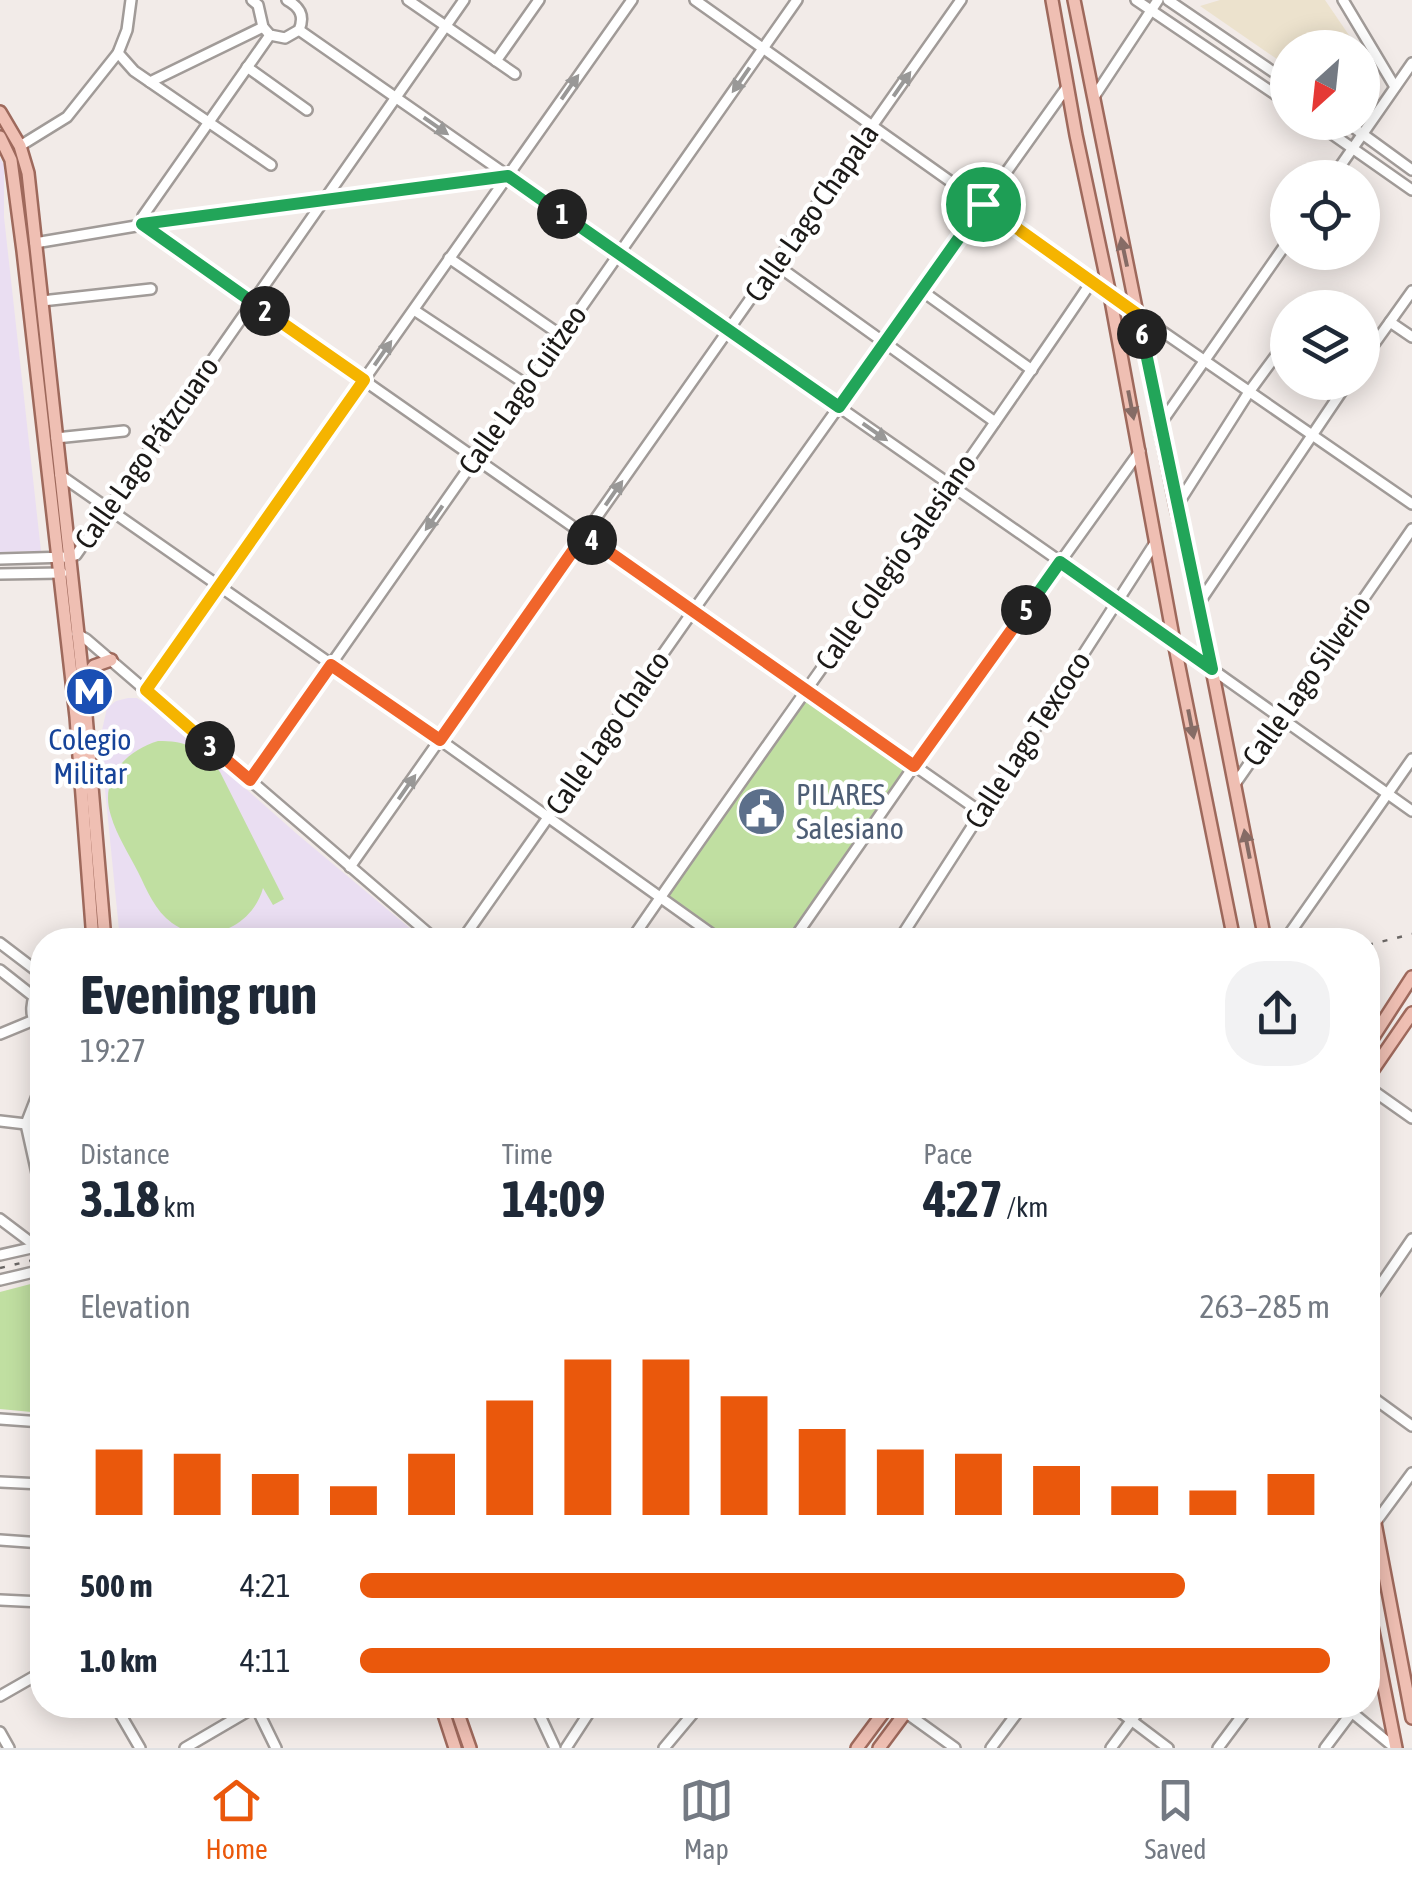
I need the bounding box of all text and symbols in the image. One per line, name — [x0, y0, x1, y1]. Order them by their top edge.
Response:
north arrow — [1270, 30, 1380, 140]
map controls — [1270, 30, 1380, 400]
one-way arrow — [732, 66, 751, 93]
one-way arrow — [892, 71, 911, 98]
one-way arrow — [560, 74, 579, 101]
one-way arrow — [423, 116, 450, 135]
street label: Calle Lago Chapala — [737, 117, 885, 308]
button: locate — [1270, 160, 1380, 270]
pin — [941, 162, 1026, 247]
icon: arrive — [956, 177, 1011, 232]
pin: 1 — [537, 189, 587, 239]
text: 1 — [555, 198, 569, 230]
one-way arrow — [1116, 236, 1132, 267]
pin: 2 — [240, 286, 290, 336]
button: layers — [1270, 290, 1380, 400]
text: 2 — [258, 295, 272, 327]
street label: Calle Lago Cuitzeo — [451, 298, 593, 480]
pin: 6 — [1117, 309, 1167, 359]
text: 6 — [1135, 318, 1149, 350]
one-way arrow — [373, 340, 392, 366]
street label: Calle Lago Pátzcuaro — [67, 350, 225, 555]
one-way arrow — [1124, 390, 1139, 421]
one-way arrow — [862, 422, 888, 441]
street label: Calle Colegio Salesiano — [808, 447, 982, 676]
one-way arrow — [604, 480, 623, 506]
one-way arrow — [425, 504, 444, 531]
pin: 4 — [567, 515, 617, 565]
text: 4 — [585, 524, 599, 556]
pin: 5 — [1001, 585, 1051, 635]
street label: Calle Lago Silverio — [1235, 589, 1377, 772]
text: 5 — [1019, 594, 1033, 626]
street label: Calle Lago Chalco — [538, 644, 676, 821]
street label: Calle Lago Texcoco — [957, 645, 1097, 834]
metro station icon: Colegio Militar — [64, 665, 116, 717]
one-way arrow — [1183, 709, 1199, 740]
pin: 3 — [185, 721, 235, 771]
place label: Colegio Militar — [49, 722, 131, 790]
text: 3 — [203, 730, 217, 762]
one-way arrow — [397, 774, 416, 800]
place label: PILARES Salesiano — [796, 777, 904, 845]
public building icon: PILARES Salesiano — [735, 786, 787, 838]
one-way arrow — [1239, 828, 1254, 859]
button: share — [1225, 961, 1330, 1066]
text: Evening run — [80, 963, 317, 1026]
text: 19:27 — [80, 1032, 146, 1069]
text: Distance — [80, 1138, 170, 1170]
text: Time — [502, 1138, 553, 1170]
text: Pace — [923, 1138, 973, 1170]
text: 3.18 — [80, 1170, 159, 1228]
text: 14:09 — [502, 1170, 606, 1228]
text: 4:27 — [923, 1170, 1003, 1228]
text: km — [159, 1191, 196, 1223]
text: /km — [1003, 1191, 1049, 1223]
text: Elevation — [80, 1288, 191, 1325]
text: 263–285 m — [1200, 1288, 1330, 1325]
text: 500 m — [80, 1567, 153, 1604]
text: 4:21 — [240, 1567, 291, 1604]
text: 1.0 km — [80, 1642, 157, 1679]
text: 4:11 — [240, 1642, 291, 1679]
tab: Home — [205, 1773, 268, 1865]
tab: Map — [679, 1773, 734, 1865]
tab: Saved — [1145, 1773, 1207, 1865]

